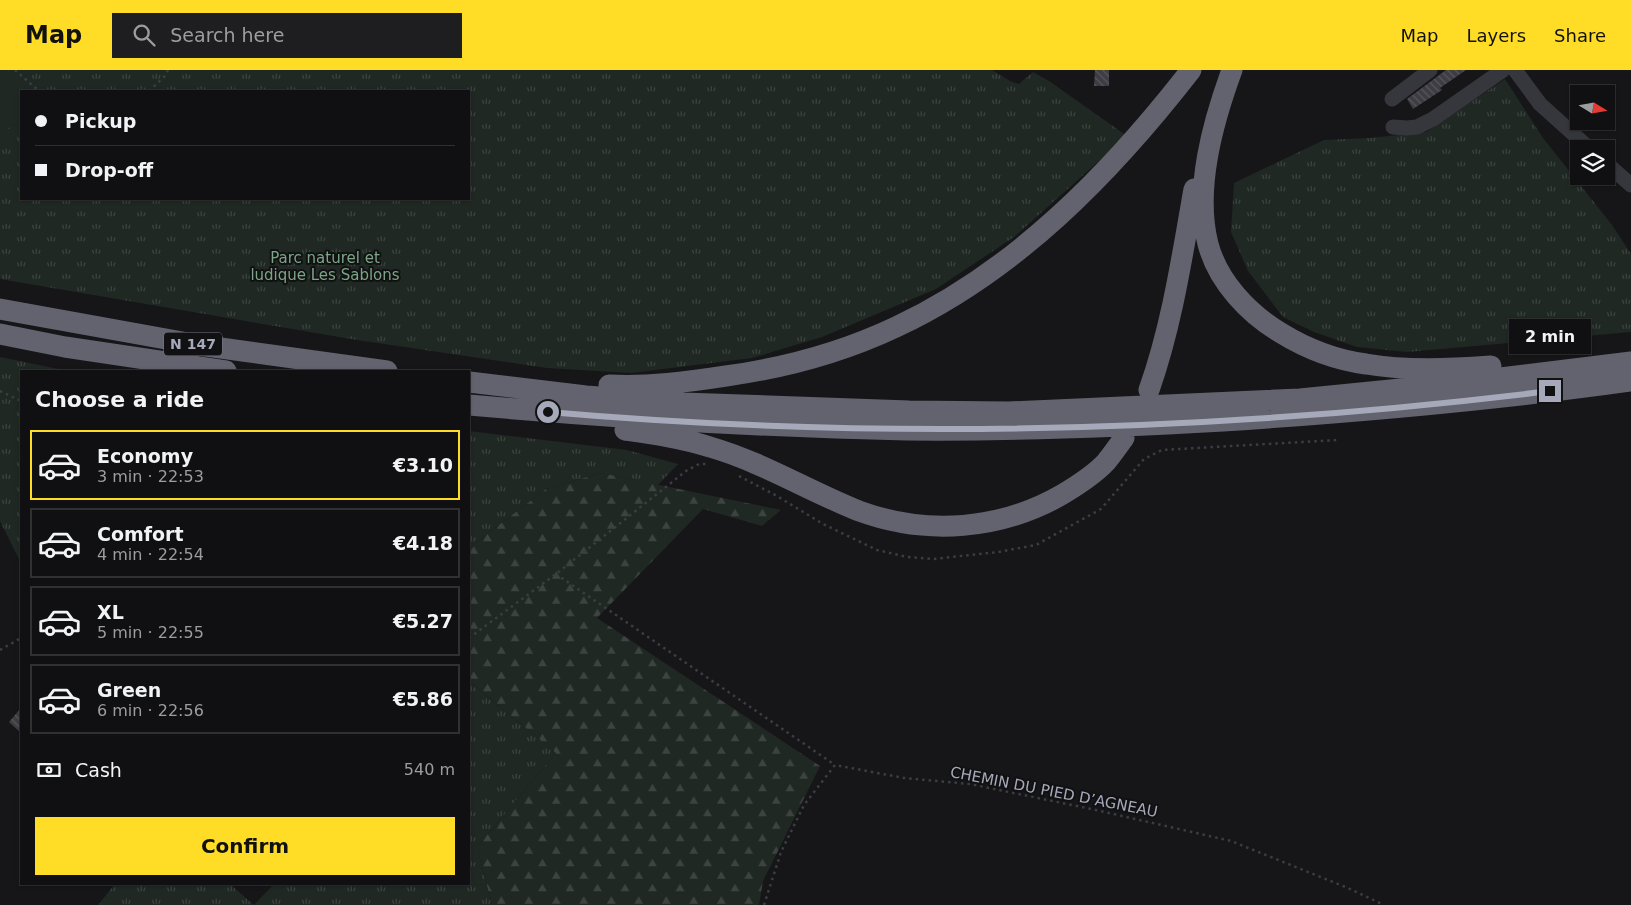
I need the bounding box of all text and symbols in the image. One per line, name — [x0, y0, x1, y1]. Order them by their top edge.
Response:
search box — [112, 13, 462, 58]
text: Map — [25, 21, 82, 49]
icon: search — [130, 21, 158, 49]
text: Search here — [170, 24, 284, 46]
text: Map — [1400, 25, 1438, 46]
text: Layers — [1466, 25, 1526, 46]
text: Share — [1554, 25, 1606, 46]
north arrow — [1570, 85, 1615, 130]
map controls — [1570, 85, 1615, 185]
text: Pickup — [65, 110, 136, 132]
button: layers — [1570, 140, 1615, 185]
text: Drop-off — [65, 159, 153, 181]
park label: Parc naturel et ludique Les Sablons — [250, 249, 400, 284]
callout: 2 min — [1509, 318, 1591, 354]
text: 2 min — [1525, 327, 1575, 346]
road number: N 147 — [164, 332, 222, 356]
route end — [1539, 380, 1561, 402]
text: Choose a ride — [35, 387, 204, 412]
route start — [537, 401, 559, 423]
icon: car — [37, 443, 82, 488]
text: Economy — [97, 445, 193, 467]
text: €3.10 — [393, 454, 453, 476]
text: 3 min · 22:53 — [97, 467, 204, 486]
icon: car — [37, 521, 82, 566]
text: Comfort — [97, 523, 184, 545]
text: €4.18 — [393, 532, 453, 554]
text: 4 min · 22:54 — [97, 545, 204, 564]
icon: car — [37, 599, 82, 644]
text: XL — [97, 601, 124, 623]
text: €5.27 — [393, 610, 453, 632]
text: 5 min · 22:55 — [97, 623, 204, 642]
icon: car — [37, 677, 82, 722]
text: Green — [97, 679, 161, 701]
text: €5.86 — [393, 688, 453, 710]
text: 6 min · 22:56 — [97, 701, 204, 720]
icon: cash — [35, 756, 63, 784]
text: Cash — [75, 759, 122, 781]
text: 540 m — [404, 760, 455, 779]
street label: CHEMIN DU PIED D’AGNEAU — [949, 763, 1159, 821]
button: Confirm — [35, 817, 455, 875]

